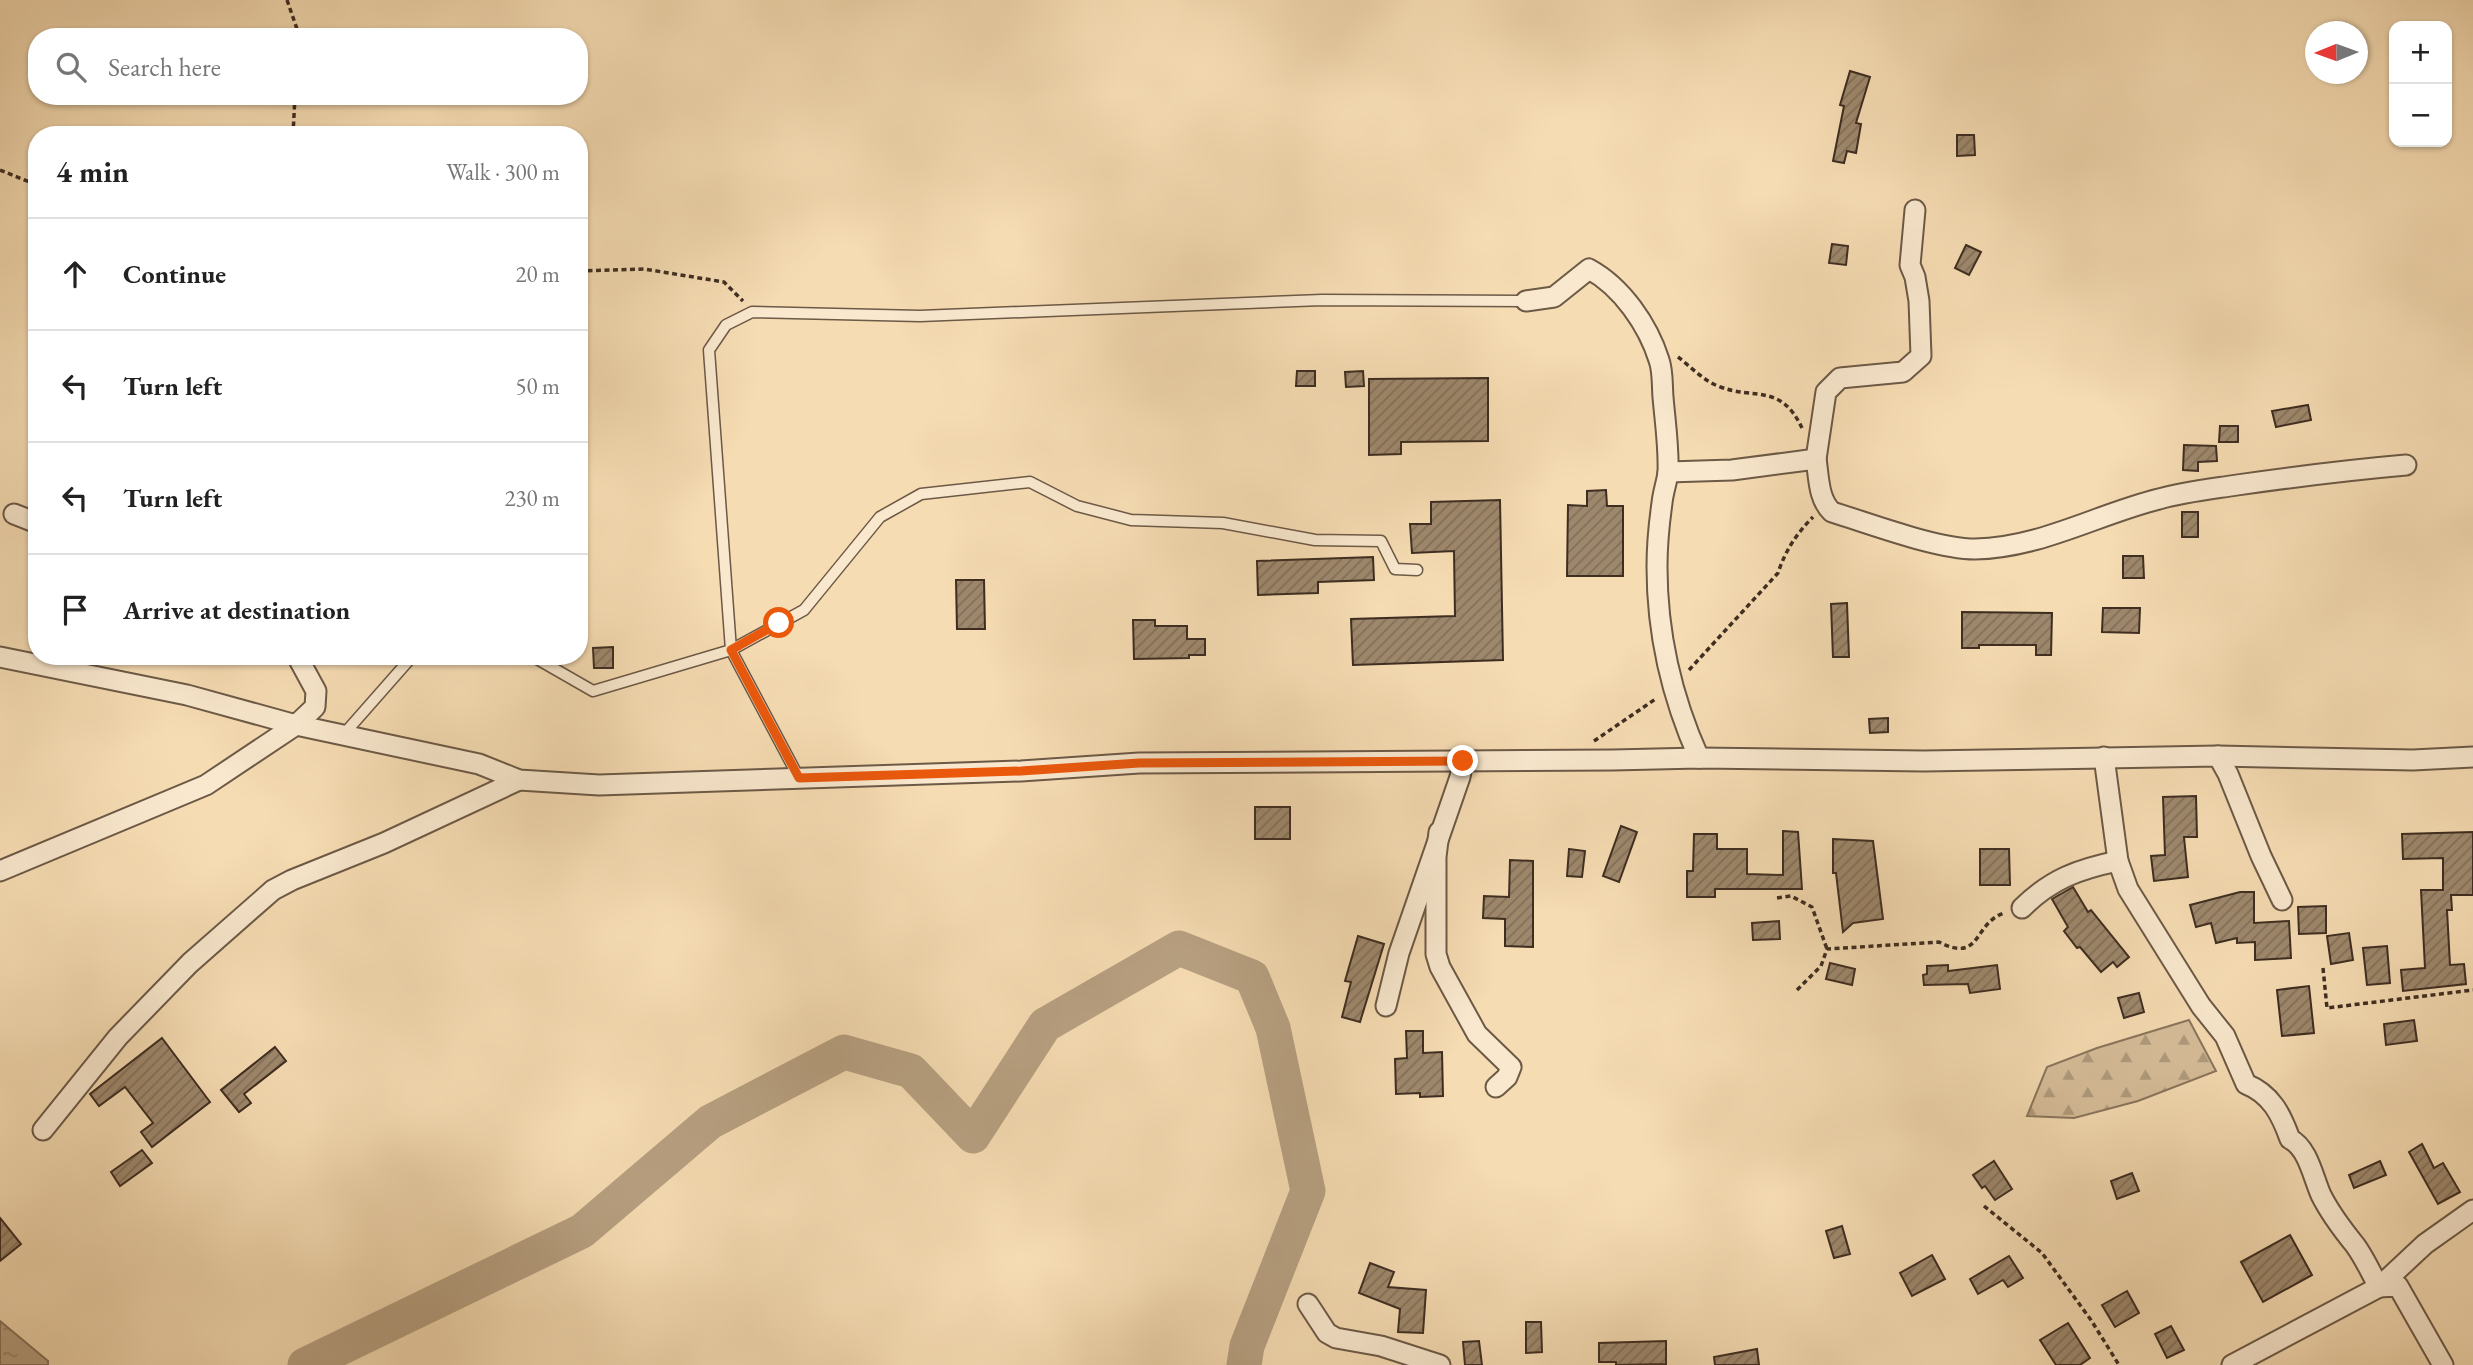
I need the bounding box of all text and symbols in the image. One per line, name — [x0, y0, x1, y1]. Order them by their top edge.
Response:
north arrow — [2305, 21, 2368, 84]
map controls — [2389, 21, 2452, 147]
button: + — [2389, 21, 2452, 84]
search box — [28, 28, 588, 105]
icon: search — [52, 48, 90, 86]
text: Search here — [108, 50, 221, 84]
button: − — [2389, 84, 2452, 147]
text: 4 min — [56, 152, 129, 191]
text: Walk · 300 m — [446, 157, 560, 187]
icon: ahead — [56, 255, 94, 293]
text: Continue — [123, 257, 226, 291]
text: 20 m — [515, 259, 560, 289]
icon: left — [56, 367, 94, 405]
text: Turn left — [123, 369, 222, 403]
text: 50 m — [515, 371, 560, 401]
icon: left — [56, 479, 94, 517]
text: Turn left — [123, 481, 222, 515]
text: 230 m — [504, 483, 560, 513]
icon: arrive — [56, 591, 94, 629]
text: Arrive at destination — [123, 593, 350, 627]
route start — [763, 607, 794, 638]
route end — [1447, 745, 1478, 776]

